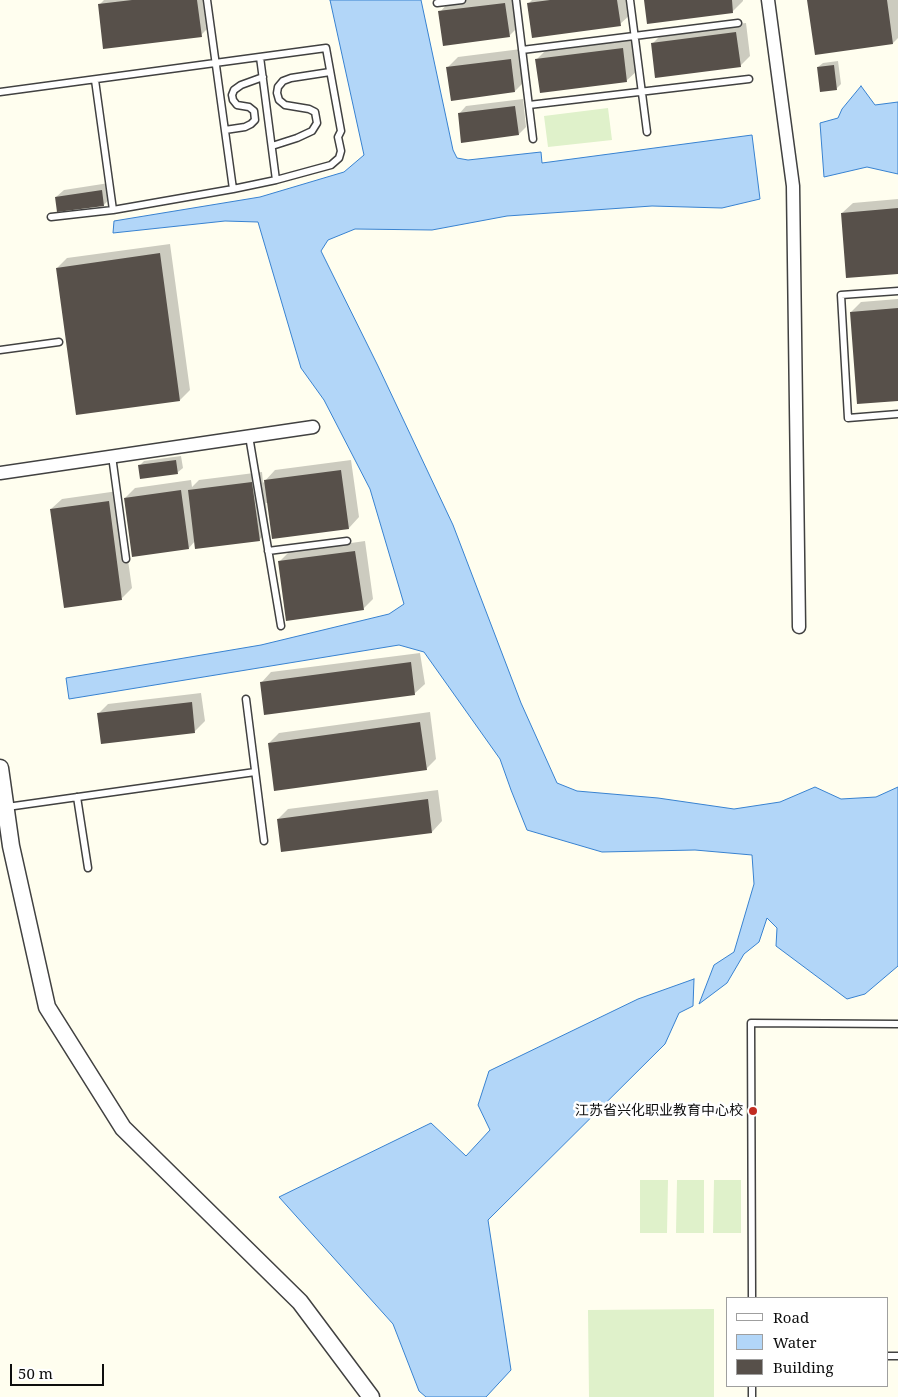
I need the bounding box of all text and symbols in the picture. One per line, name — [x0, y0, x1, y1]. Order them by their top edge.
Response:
place label: 江苏省兴化职业教育中心校 — [575, 1103, 743, 1119]
marker: 江苏省兴化职业教育中心校 — [747, 1105, 759, 1117]
legend — [726, 1297, 888, 1387]
text: Road — [773, 1307, 809, 1327]
text: Water — [773, 1332, 816, 1352]
scale bar — [12, 1354, 106, 1386]
text: Building — [773, 1357, 834, 1377]
text: 50 m — [18, 1363, 53, 1383]

